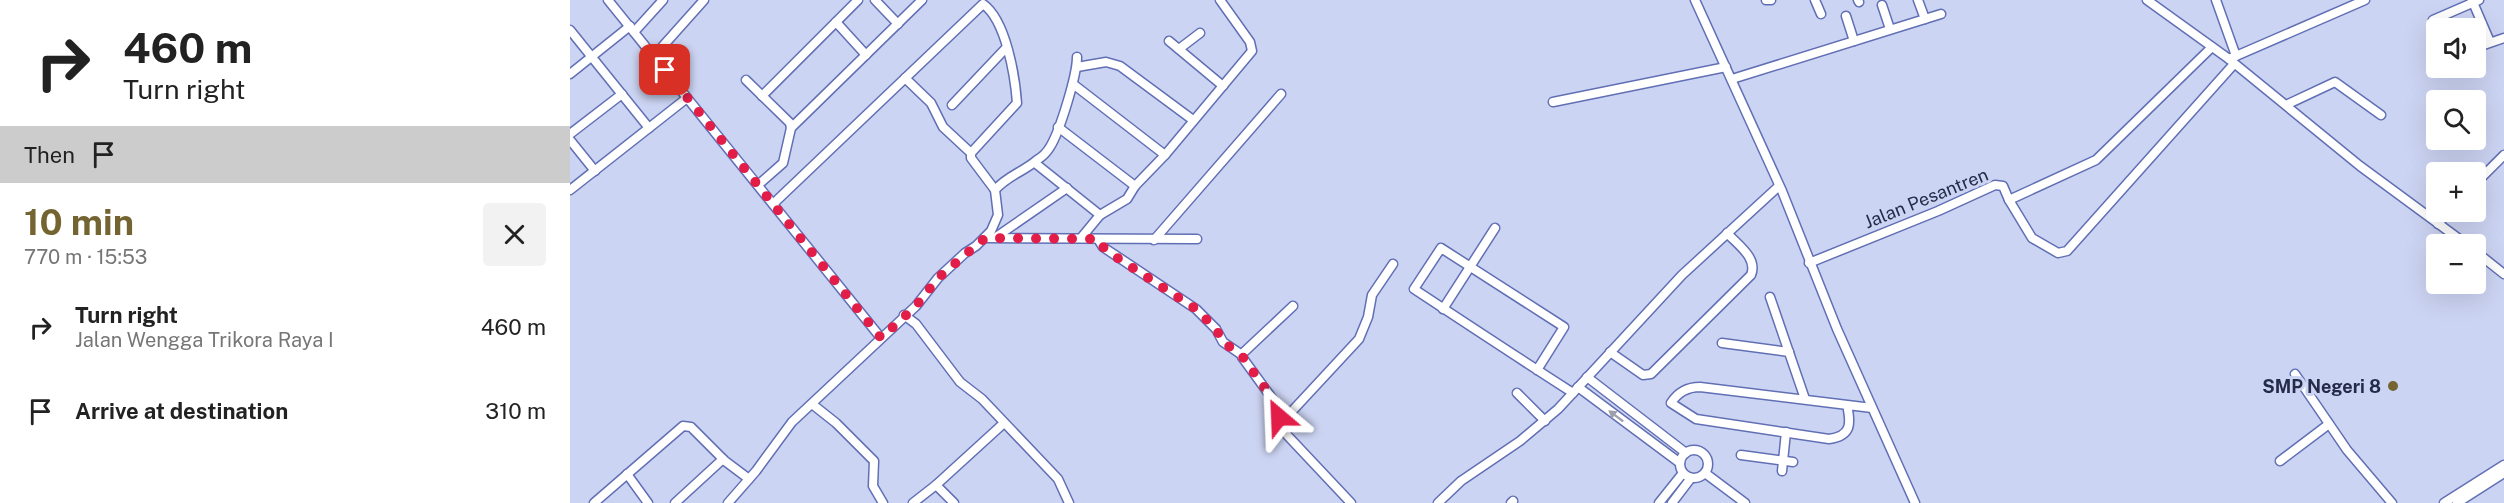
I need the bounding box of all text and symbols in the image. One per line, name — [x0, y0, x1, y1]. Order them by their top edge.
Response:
map controls — [2426, 18, 2486, 294]
button: sound — [2426, 18, 2486, 78]
text: 460 m — [123, 23, 252, 72]
icon: right — [24, 24, 102, 102]
pin — [639, 44, 690, 95]
icon: arrive — [648, 53, 681, 86]
text: Turn right — [123, 73, 246, 105]
button: search — [2426, 90, 2486, 150]
icon: arrive — [87, 138, 120, 171]
text: Then — [24, 142, 75, 168]
button: + — [2426, 162, 2486, 222]
street label: Jalan Pesantren — [1861, 164, 1991, 232]
text: 10 min — [24, 201, 134, 243]
button: close — [483, 203, 546, 266]
button: − — [2426, 234, 2486, 294]
text: 770 m · 15:53 — [24, 245, 147, 269]
text: Turn right — [75, 302, 178, 328]
icon: right — [24, 311, 57, 344]
text: 460 m — [481, 314, 546, 340]
text: Jalan Wengga Trikora Raya I — [75, 328, 334, 352]
place label: SMP Negeri 8 — [2262, 376, 2381, 397]
marker: SMP Negeri 8 — [2386, 379, 2400, 393]
position arrow — [1247, 385, 1311, 449]
icon: arrive — [24, 395, 57, 428]
text: Arrive at destination — [75, 398, 288, 424]
text: 310 m — [485, 398, 546, 424]
one-way arrow — [1609, 410, 1624, 422]

